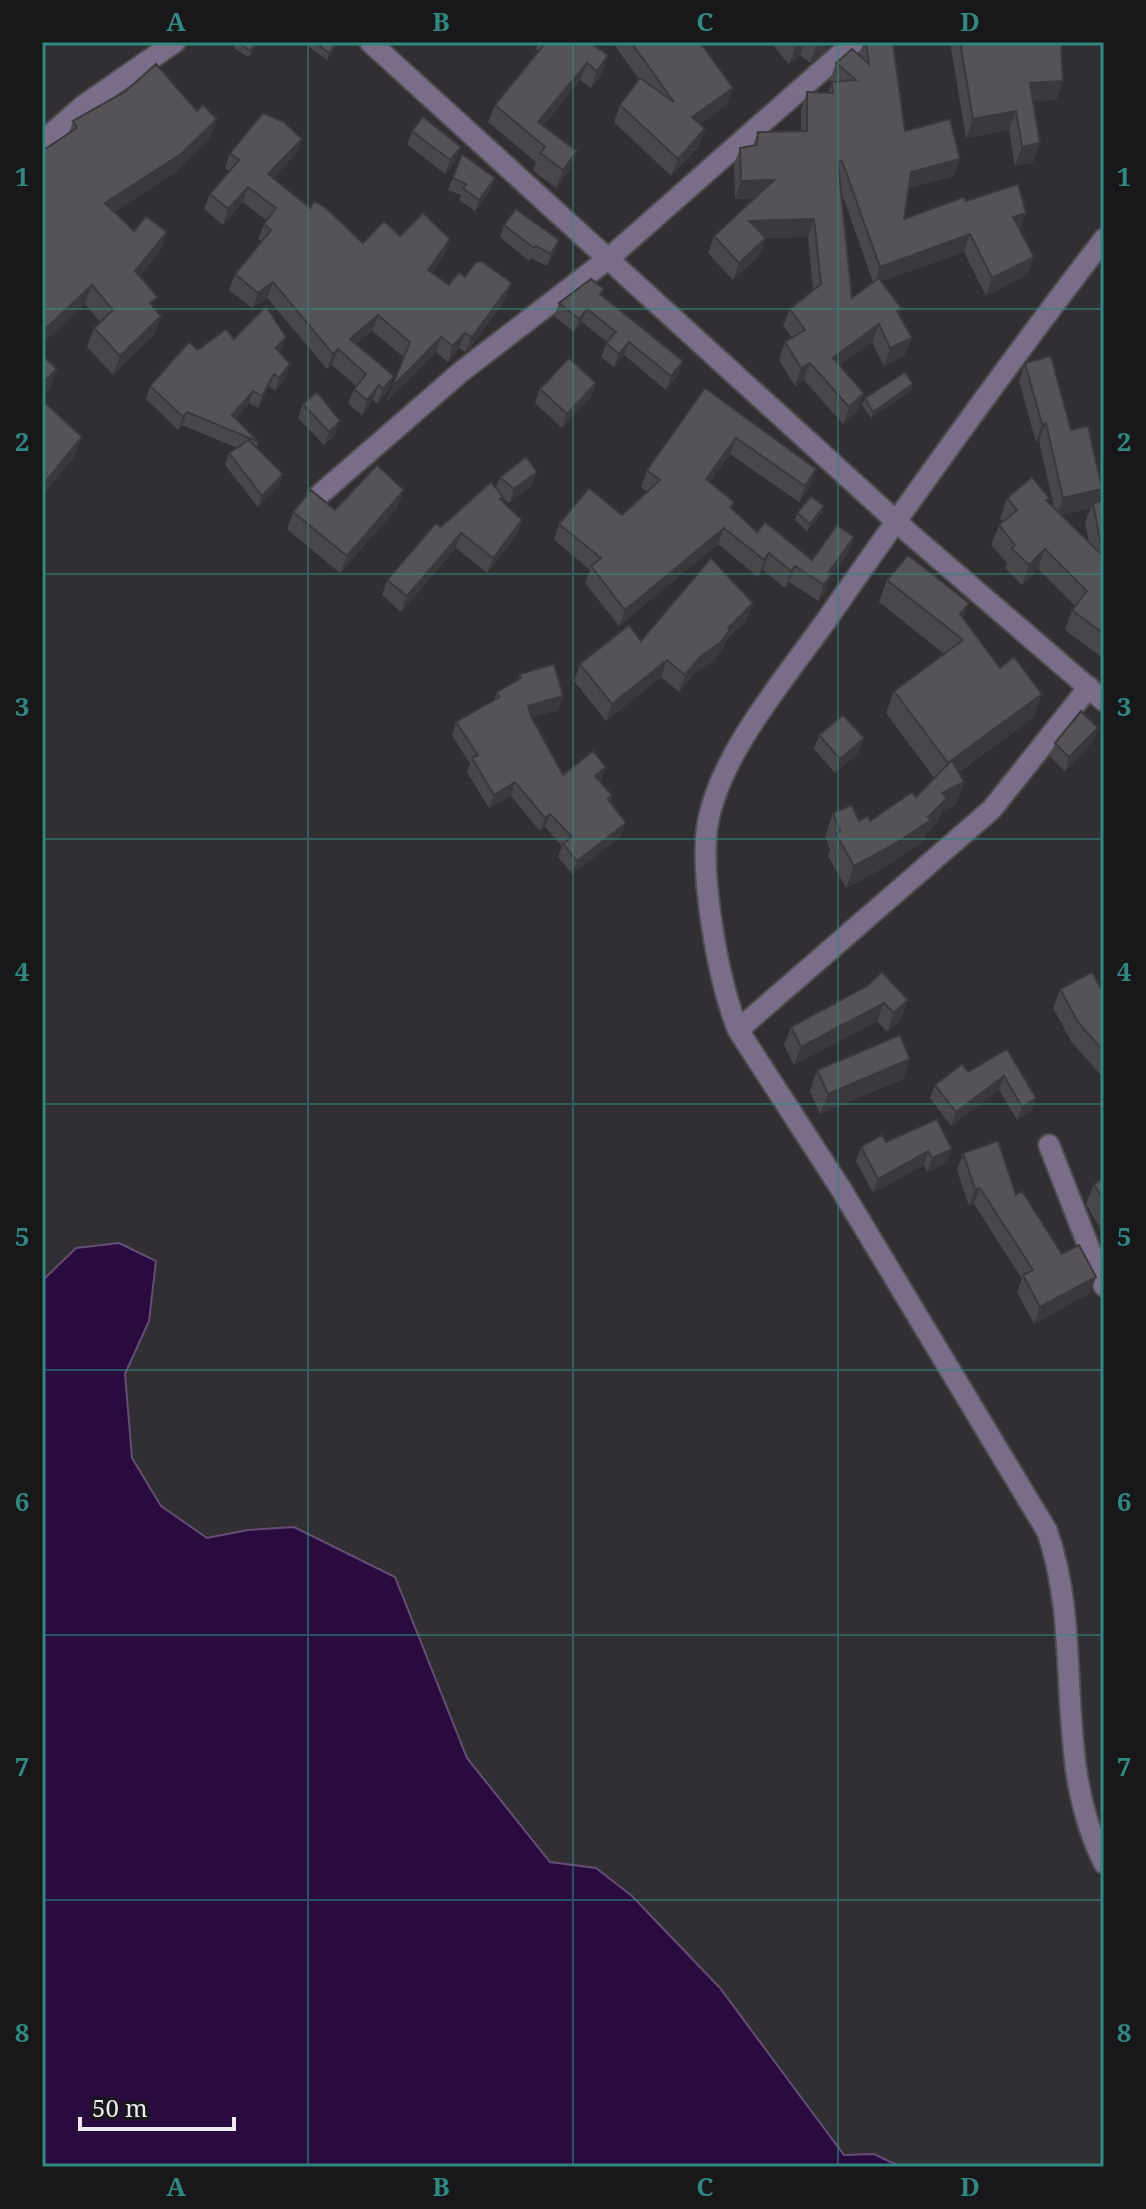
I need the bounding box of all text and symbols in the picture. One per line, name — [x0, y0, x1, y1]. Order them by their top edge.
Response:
text: A — [166, 3, 186, 39]
text: B — [432, 3, 450, 39]
text: C — [696, 3, 714, 39]
text: D — [960, 3, 980, 39]
text: 1 — [15, 158, 29, 194]
text: 1 — [1117, 158, 1131, 194]
text: 2 — [15, 423, 29, 459]
text: 2 — [1117, 423, 1131, 459]
text: 3 — [15, 688, 29, 724]
text: 3 — [1117, 688, 1131, 724]
text: 4 — [15, 953, 30, 989]
text: 4 — [1117, 953, 1132, 989]
text: 5 — [15, 1218, 29, 1254]
text: 5 — [1117, 1218, 1131, 1254]
text: 6 — [15, 1483, 29, 1519]
text: 6 — [1117, 1483, 1131, 1519]
text: 7 — [15, 1748, 29, 1784]
text: 7 — [1117, 1748, 1131, 1784]
text: 8 — [15, 2014, 29, 2050]
text: 8 — [1117, 2014, 1131, 2050]
scale bar — [80, 2081, 234, 2131]
text: 50 m — [92, 2091, 148, 2124]
text: A — [166, 2168, 186, 2204]
text: B — [432, 2168, 450, 2204]
text: C — [696, 2168, 714, 2204]
text: D — [960, 2168, 980, 2204]

